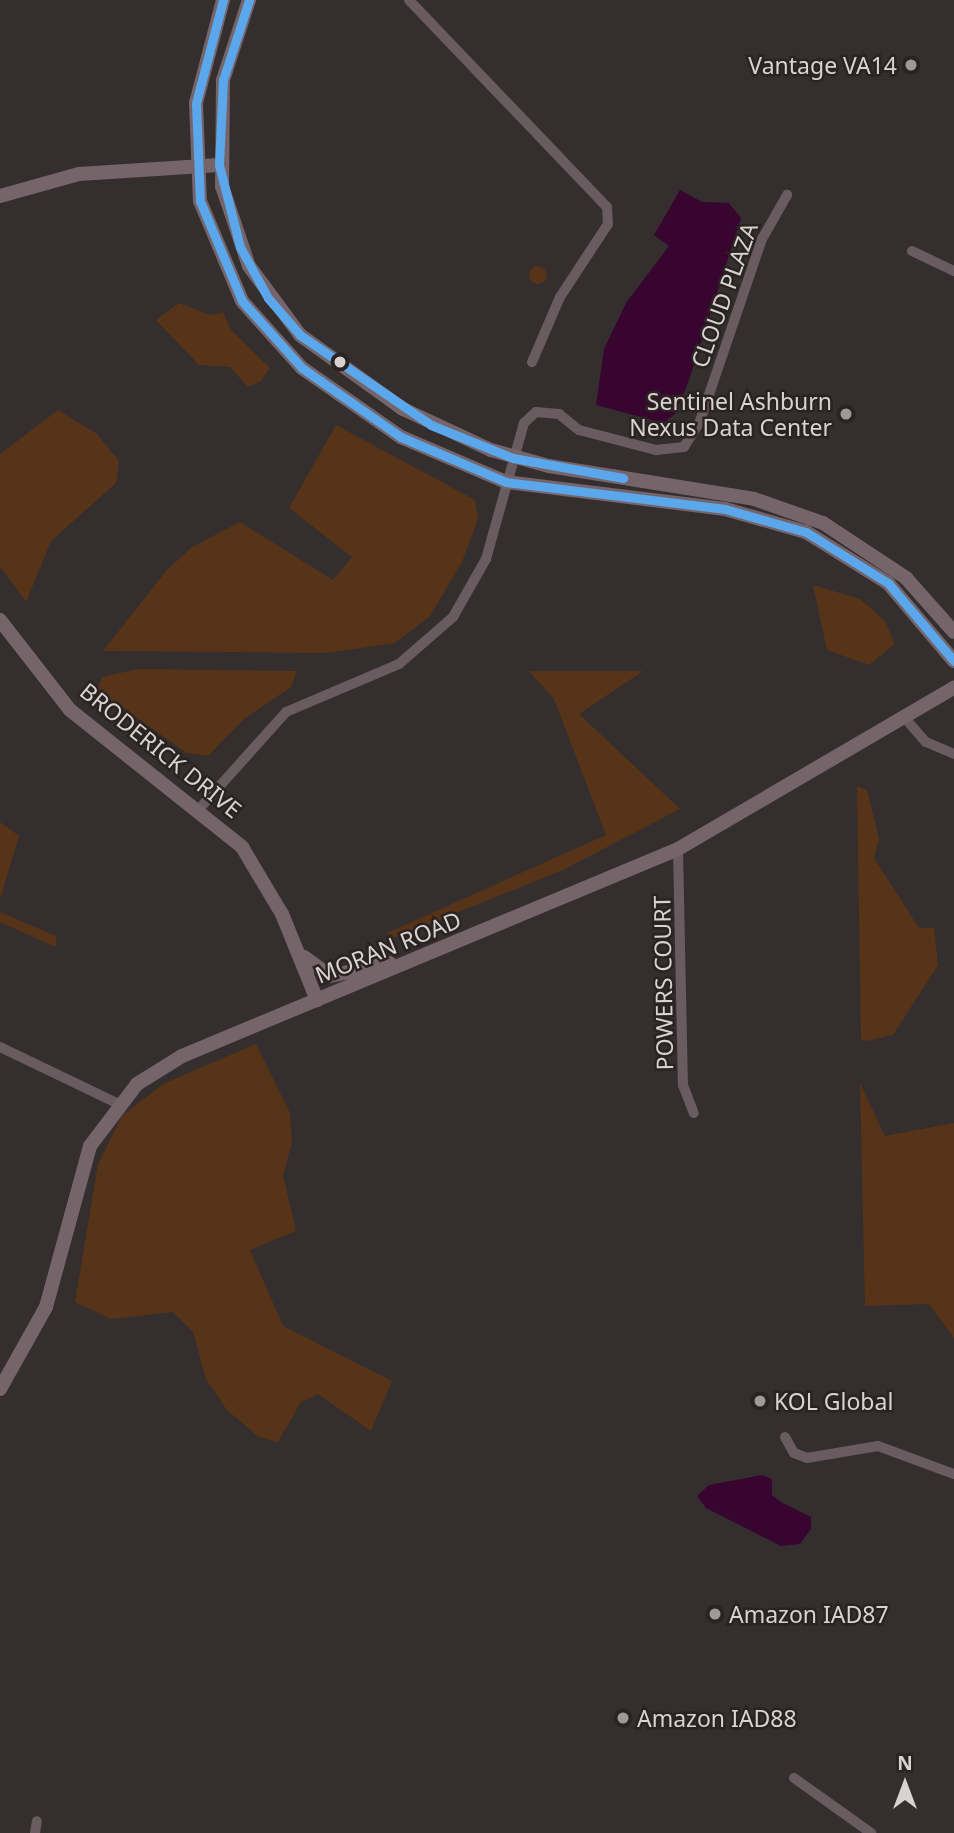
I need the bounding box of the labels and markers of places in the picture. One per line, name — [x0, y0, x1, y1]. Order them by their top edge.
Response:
place label: Vantage VA14 — [748, 51, 897, 79]
marker: Vantage VA14 — [903, 57, 919, 73]
unlabelled marker — [333, 355, 347, 369]
place label: Sentinel Ashburn Nexus Data Center — [629, 387, 832, 441]
marker: Sentinel Ashburn Nexus Data Center — [838, 406, 854, 422]
place label: KOL Global — [774, 1387, 893, 1415]
marker: KOL Global — [752, 1393, 768, 1409]
place label: Amazon IAD87 — [729, 1600, 889, 1628]
marker: Amazon IAD87 — [707, 1606, 723, 1622]
place label: Amazon IAD88 — [637, 1704, 797, 1732]
marker: Amazon IAD88 — [615, 1710, 631, 1726]

